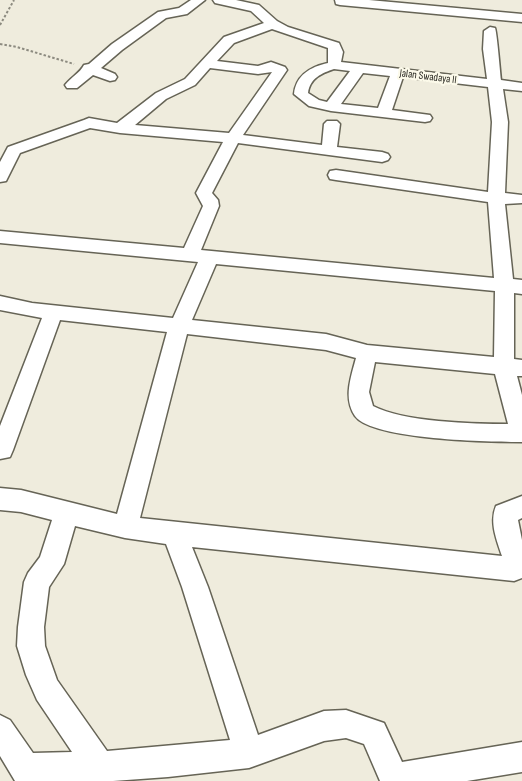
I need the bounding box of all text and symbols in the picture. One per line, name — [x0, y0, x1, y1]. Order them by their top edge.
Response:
street label: Jalan Swadaya II — [399, 67, 457, 87]

